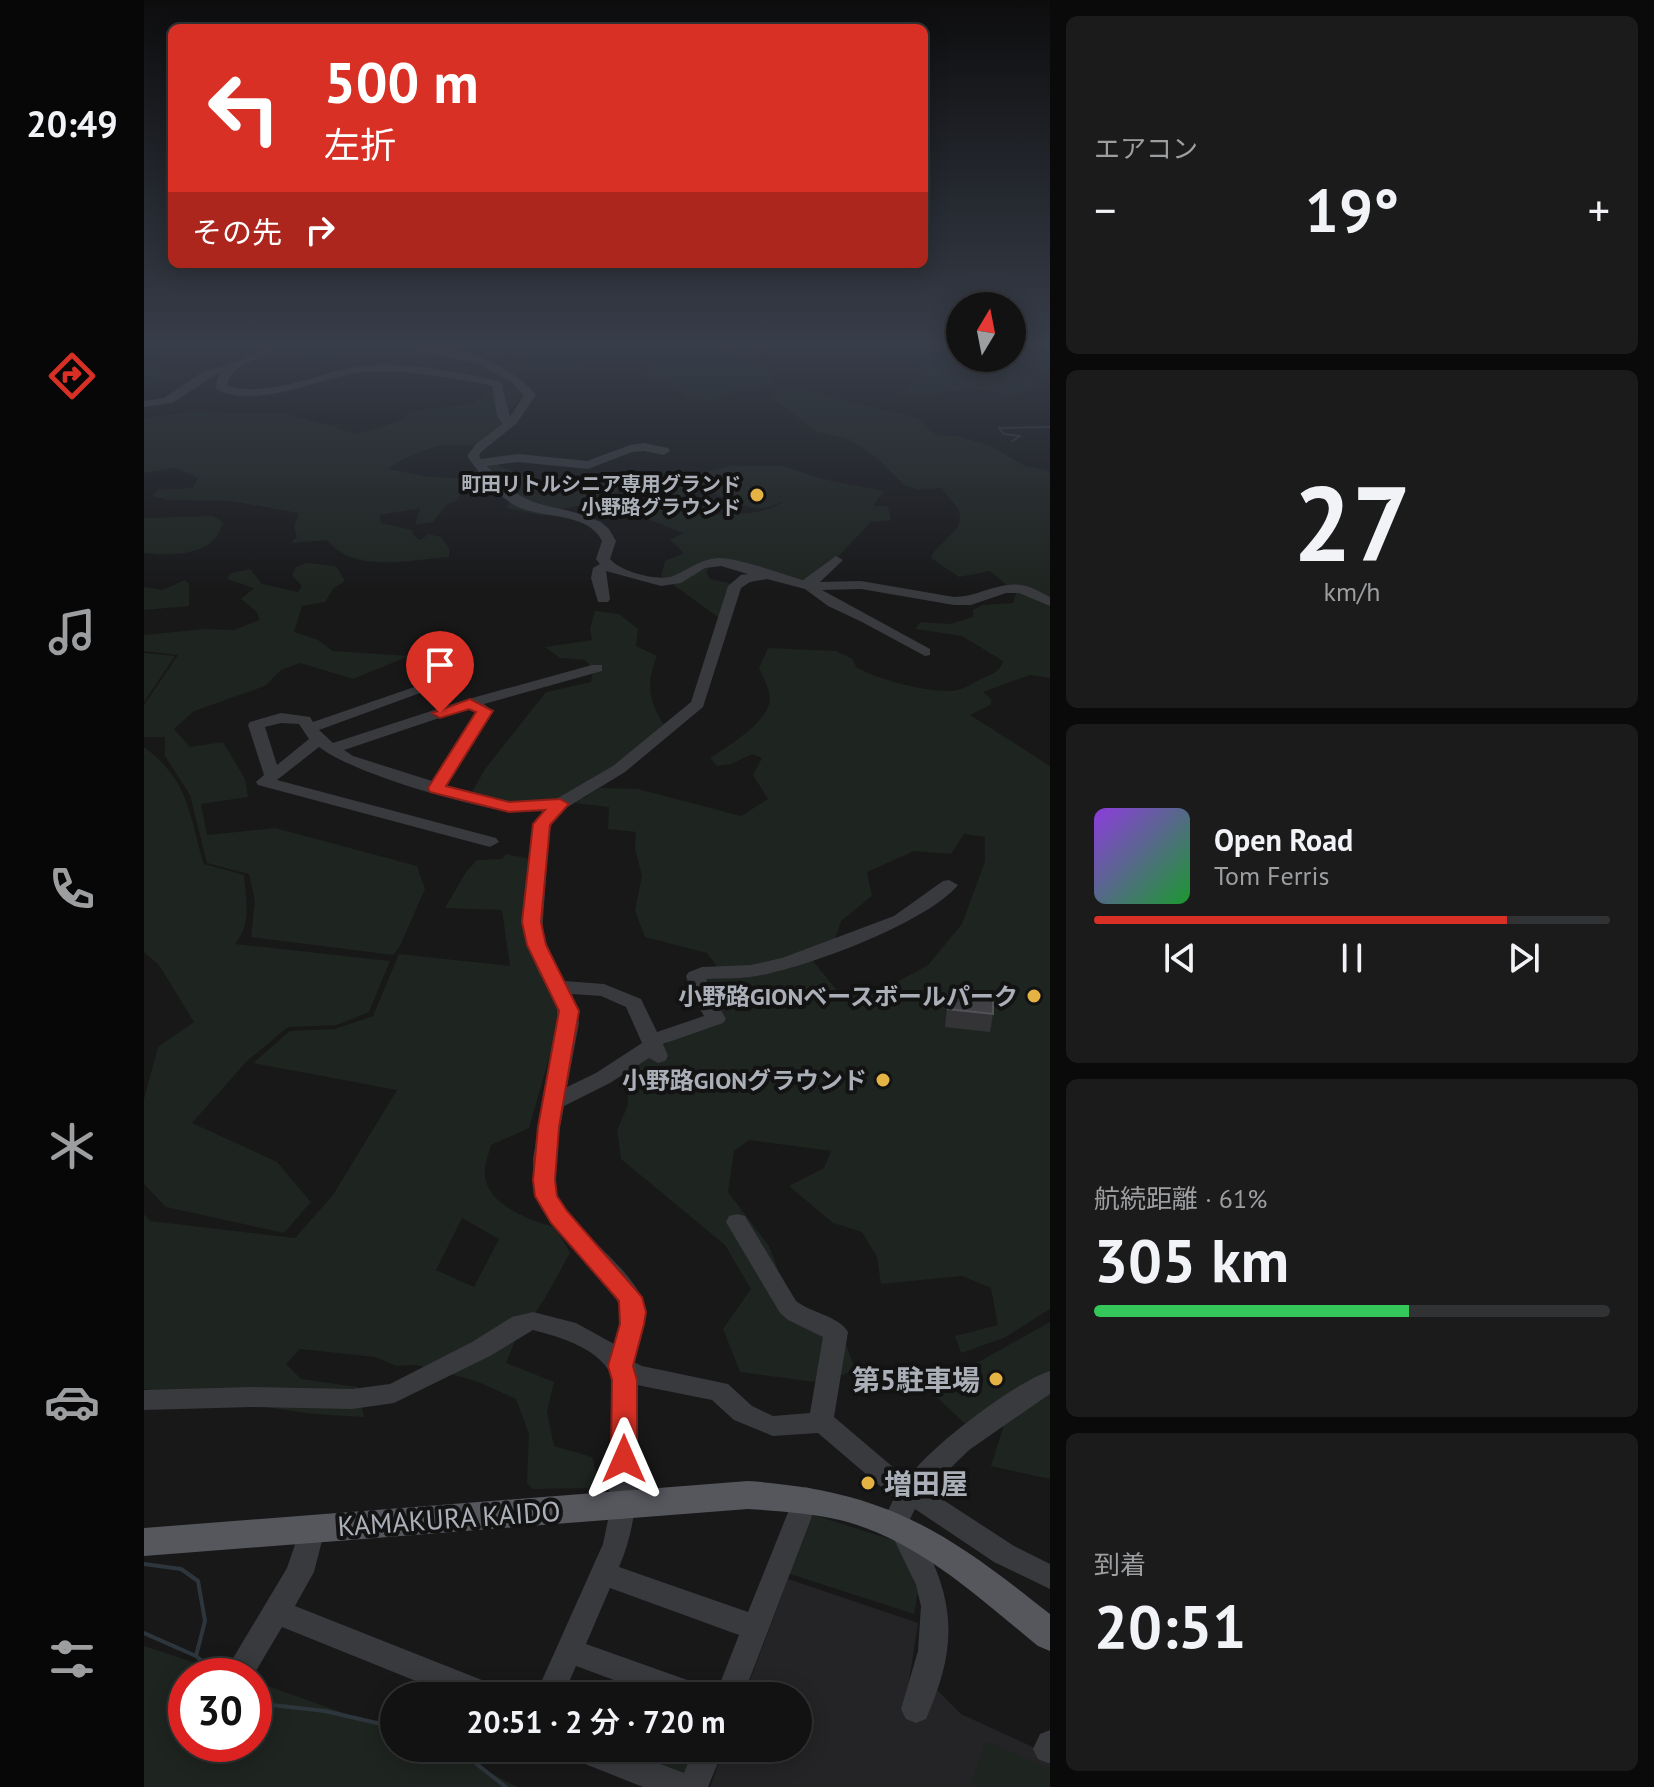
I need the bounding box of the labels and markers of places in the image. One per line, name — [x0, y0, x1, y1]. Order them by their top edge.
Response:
place label: 町田リトルシニア専用グランド 小野路グラウンド — [461, 471, 741, 520]
marker: 町田リトルシニア専用グランド 小野路グラウンド — [748, 486, 766, 504]
pin — [406, 631, 474, 713]
place label: 小野路GIONベースボールパーク — [678, 981, 1018, 1012]
marker: 小野路GIONベースボールパーク — [1025, 987, 1043, 1005]
place label: 小野路GIONグラウンド — [622, 1065, 867, 1096]
marker: 小野路GIONグラウンド — [874, 1071, 892, 1089]
place label: 第5駐車場 — [852, 1361, 980, 1398]
marker: 第5駐車場 — [987, 1370, 1005, 1388]
place label: 増田屋 — [884, 1465, 968, 1502]
marker: 増田屋 — [859, 1474, 877, 1492]

